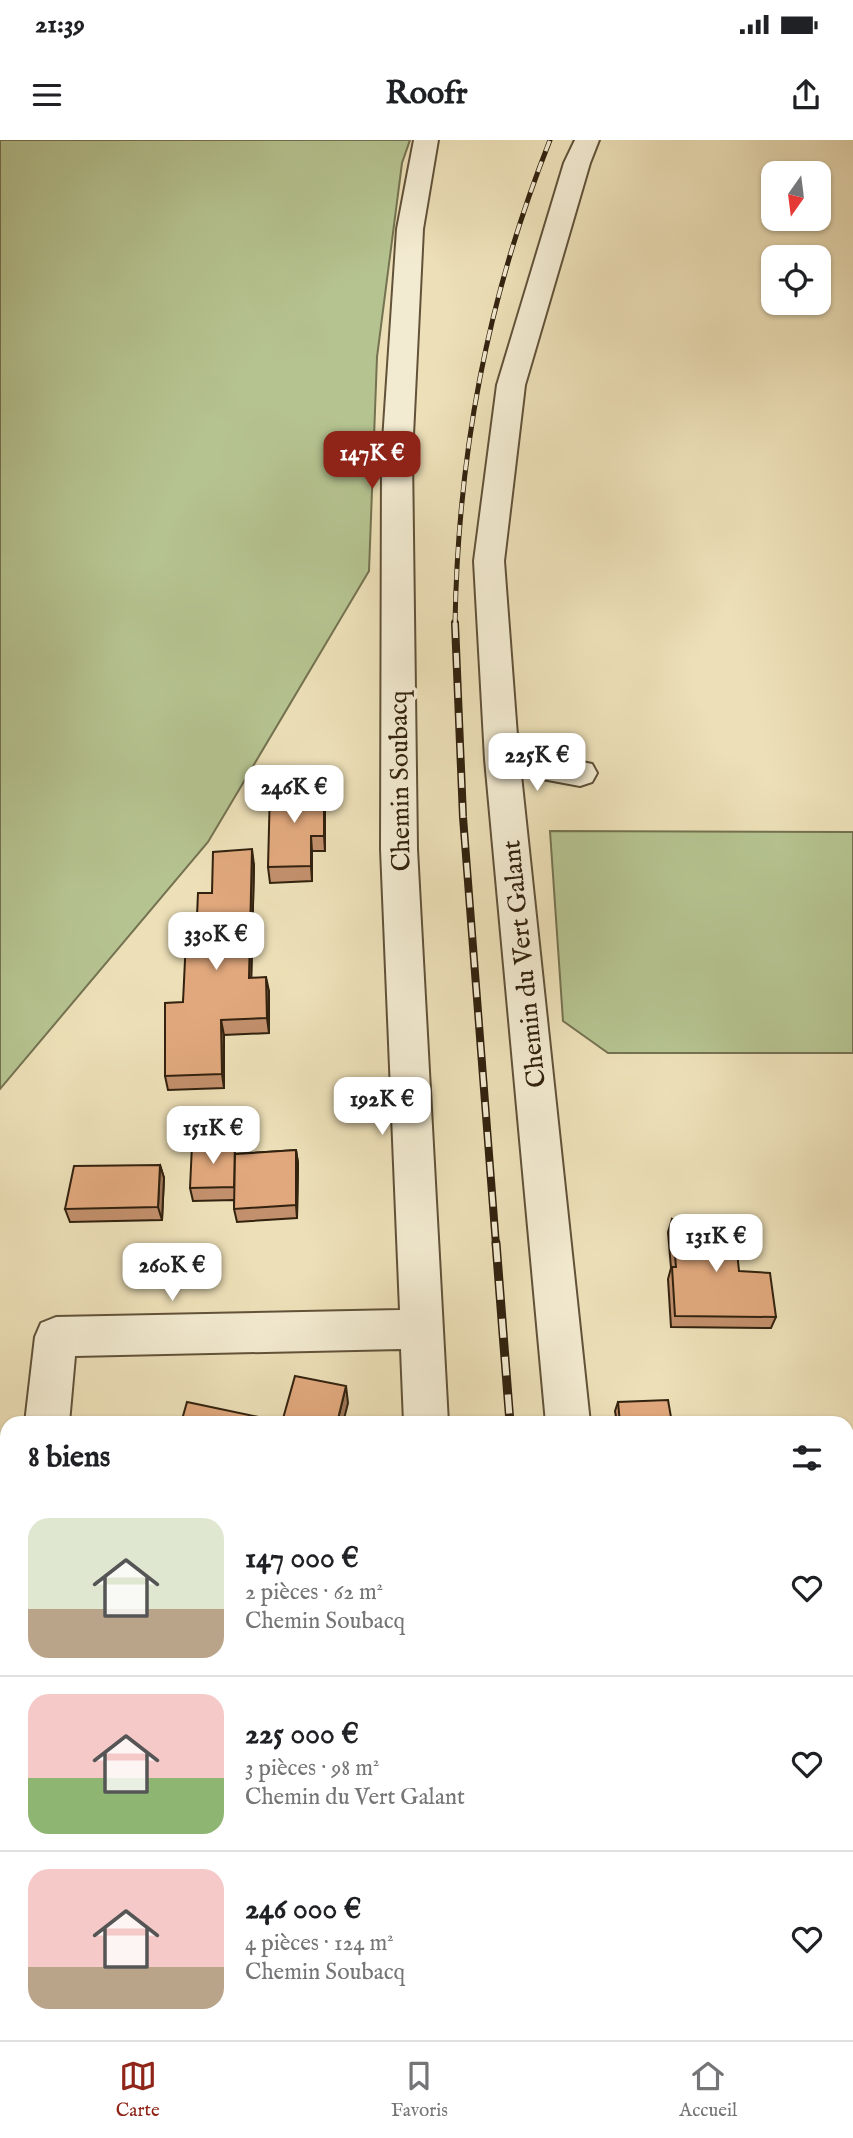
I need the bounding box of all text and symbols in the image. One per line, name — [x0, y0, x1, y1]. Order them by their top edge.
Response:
text: 21:39 — [35, 8, 85, 41]
text: Roofr — [386, 74, 467, 115]
icon: menu — [28, 76, 66, 114]
icon: share — [787, 76, 825, 114]
north arrow — [761, 161, 831, 231]
map controls — [761, 161, 831, 315]
button: locate — [761, 245, 831, 315]
pin: 147K € — [315, 432, 429, 491]
text: 147K € — [339, 439, 405, 468]
street label: Chemin Soubacq — [382, 689, 419, 872]
pin: 225K € — [480, 734, 594, 793]
text: 225K € — [505, 741, 569, 770]
pin: 246K € — [237, 766, 351, 825]
text: 246K € — [261, 773, 327, 802]
street label: Chemin du Vert Galant — [495, 838, 554, 1089]
pin: 330K € — [159, 912, 273, 972]
text: 330K € — [184, 920, 248, 949]
pin: 192K € — [325, 1077, 439, 1137]
text: 192K € — [350, 1085, 414, 1114]
pin: 151K € — [156, 1107, 270, 1166]
text: 151K € — [183, 1114, 243, 1143]
pin: 131K € — [659, 1214, 773, 1274]
text: 131K € — [686, 1222, 746, 1251]
pin: 260K € — [115, 1244, 229, 1303]
text: 260K € — [139, 1251, 205, 1280]
text: 8 biens — [28, 1439, 110, 1477]
icon: filters — [788, 1439, 826, 1477]
text: 147 000 € — [245, 1540, 359, 1578]
icon: home — [84, 1546, 168, 1630]
icon: heart — [788, 1569, 826, 1607]
text: 2 pièces · 62 m² — [245, 1578, 383, 1607]
text: Chemin Soubacq — [245, 1607, 405, 1636]
text: 225 000 € — [245, 1716, 359, 1754]
icon: home — [84, 1722, 168, 1806]
icon: heart — [788, 1745, 826, 1783]
text: 3 pièces · 98 m² — [245, 1754, 380, 1783]
text: Chemin du Vert Galant — [245, 1783, 465, 1812]
text: 246 000 € — [245, 1891, 361, 1929]
icon: home — [84, 1897, 168, 1981]
icon: heart — [788, 1920, 826, 1958]
text: 4 pièces · 124 m² — [245, 1929, 394, 1958]
text: Chemin Soubacq — [245, 1958, 405, 1987]
tab: Carte — [116, 2057, 160, 2123]
tab: Favoris — [391, 2057, 448, 2123]
tab: Accueil — [679, 2057, 737, 2123]

